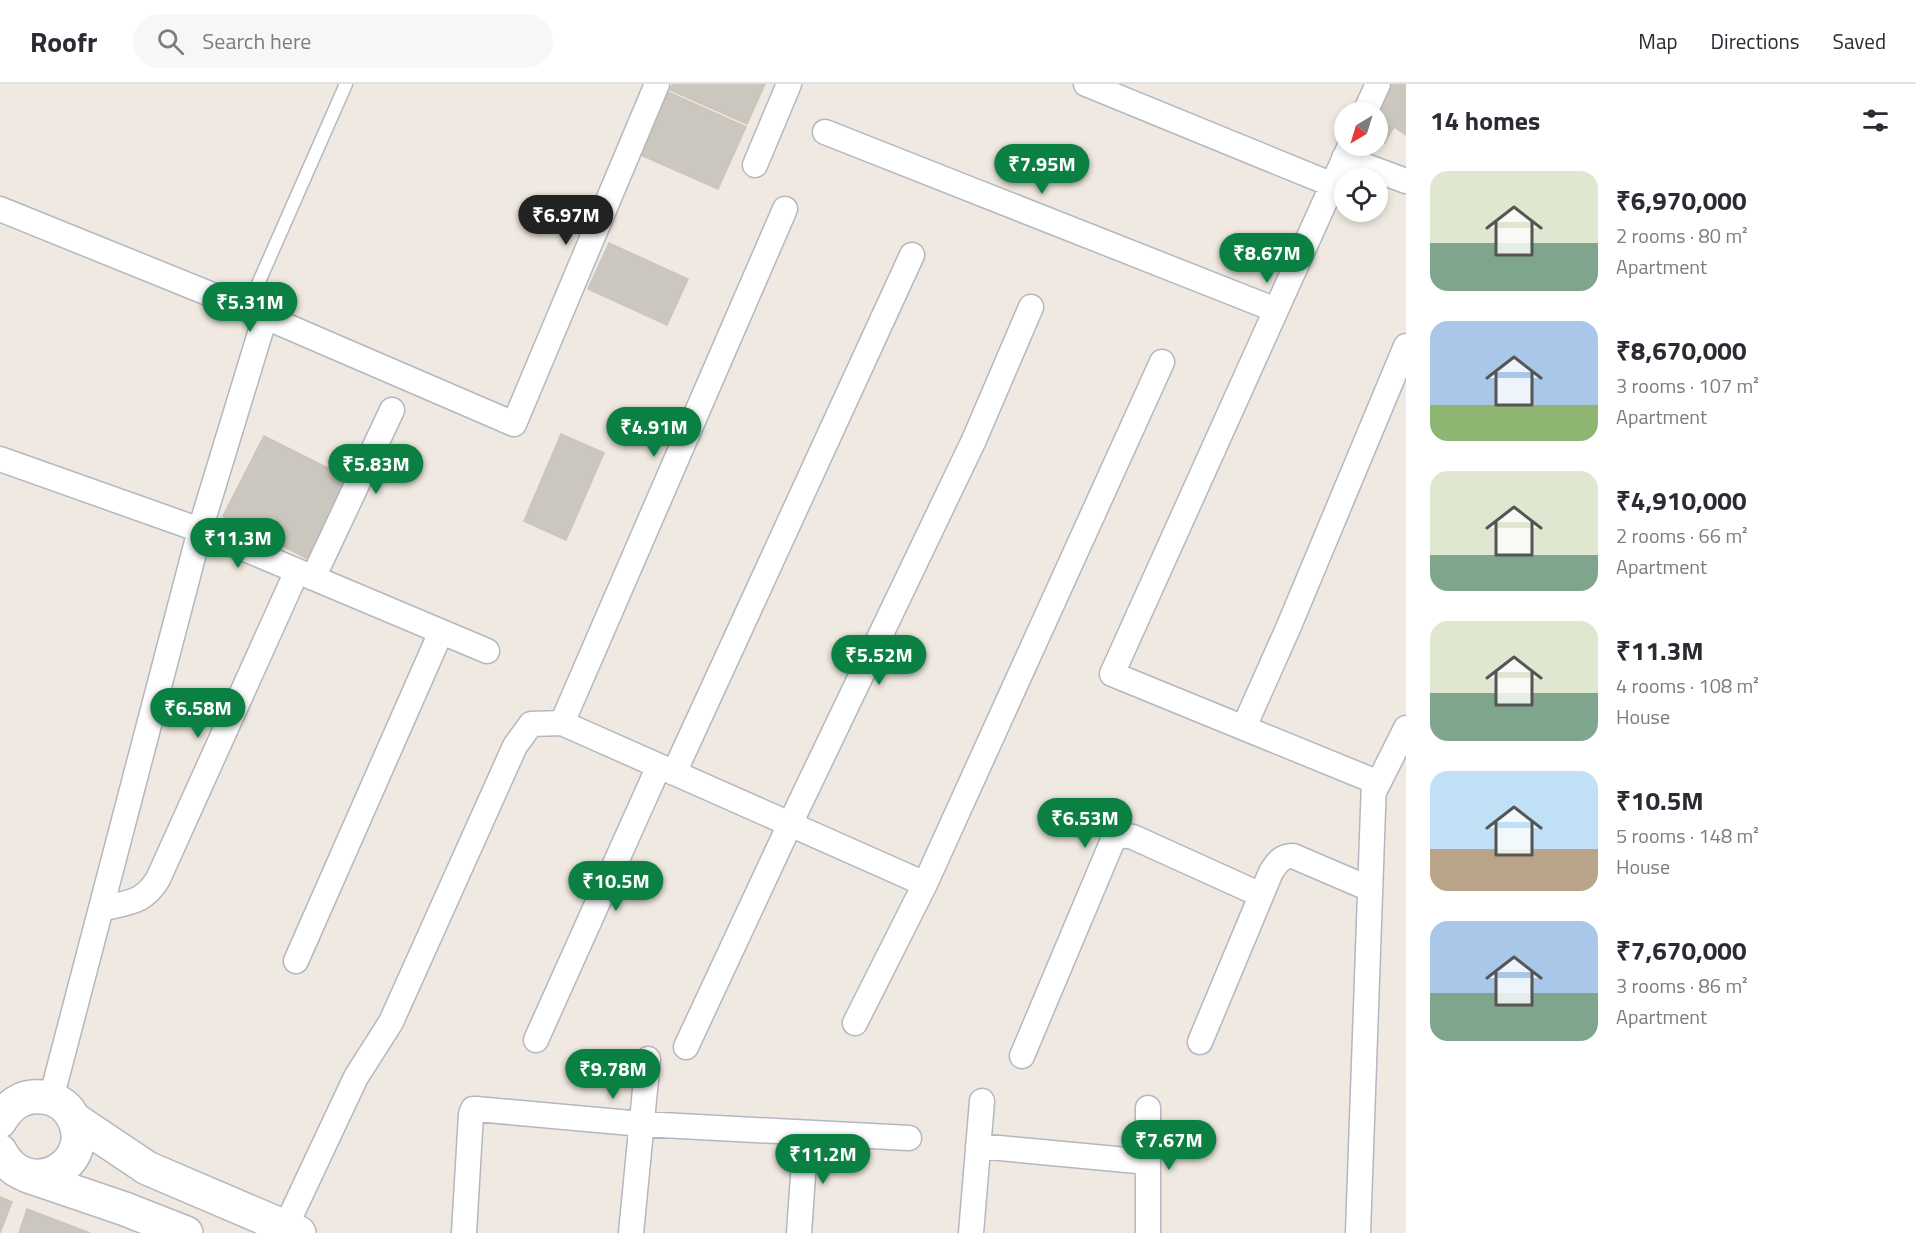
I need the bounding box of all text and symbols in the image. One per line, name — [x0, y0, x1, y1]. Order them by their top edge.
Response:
search box — [133, 14, 553, 68]
text: Roofr — [30, 20, 97, 63]
text: Search here — [202, 24, 311, 58]
icon: search — [154, 25, 187, 58]
text: Map — [1638, 25, 1678, 57]
text: Directions — [1711, 25, 1800, 57]
text: Saved — [1833, 25, 1886, 57]
text: 14 homes — [1430, 101, 1540, 140]
north arrow — [1334, 102, 1388, 156]
map controls — [1334, 102, 1388, 222]
icon: filters — [1859, 104, 1892, 137]
pin: ₹7.95M — [993, 144, 1091, 195]
text: ₹7.95M — [1008, 148, 1076, 179]
button: locate — [1334, 168, 1388, 222]
text: ₹6,970,000 — [1616, 181, 1746, 220]
pin: ₹6.97M — [517, 195, 615, 246]
icon: home — [1478, 195, 1550, 267]
text: ₹6.97M — [532, 199, 600, 230]
text: 2 rooms · 80 m² — [1616, 220, 1748, 251]
pin: ₹8.67M — [1218, 233, 1316, 284]
text: ₹8.67M — [1233, 237, 1301, 268]
text: Apartment — [1616, 251, 1707, 282]
pin: ₹5.31M — [201, 282, 299, 333]
text: ₹5.31M — [216, 286, 284, 317]
text: ₹8,670,000 — [1616, 331, 1746, 370]
icon: home — [1478, 345, 1550, 417]
text: 3 rooms · 107 m² — [1616, 370, 1759, 401]
text: Apartment — [1616, 401, 1707, 432]
pin: ₹4.91M — [605, 407, 703, 458]
text: ₹4.91M — [620, 411, 688, 442]
pin: ₹5.83M — [327, 444, 425, 495]
text: ₹5.83M — [342, 448, 410, 479]
text: ₹4,910,000 — [1616, 481, 1746, 520]
icon: home — [1478, 495, 1550, 567]
pin: ₹11.3M — [189, 518, 287, 569]
text: 2 rooms · 66 m² — [1616, 520, 1748, 551]
text: ₹11.3M — [204, 522, 272, 553]
text: Apartment — [1616, 551, 1707, 582]
text: ₹11.3M — [1616, 631, 1704, 670]
pin: ₹5.52M — [830, 635, 928, 686]
text: ₹5.52M — [845, 639, 913, 670]
icon: home — [1478, 645, 1550, 717]
text: 4 rooms · 108 m² — [1616, 670, 1759, 701]
pin: ₹6.58M — [149, 688, 247, 739]
text: ₹6.58M — [164, 692, 232, 723]
text: House — [1616, 701, 1670, 732]
text: ₹10.5M — [1616, 781, 1704, 820]
icon: home — [1478, 795, 1550, 867]
pin: ₹6.53M — [1036, 798, 1134, 849]
text: ₹6.53M — [1051, 802, 1119, 833]
text: 5 rooms · 148 m² — [1616, 820, 1759, 851]
text: House — [1616, 851, 1670, 882]
pin: ₹10.5M — [567, 861, 665, 912]
text: ₹10.5M — [582, 865, 650, 896]
text: ₹7,670,000 — [1616, 931, 1746, 970]
icon: home — [1478, 945, 1550, 1017]
text: 3 rooms · 86 m² — [1616, 970, 1748, 1001]
text: Apartment — [1616, 1001, 1707, 1032]
pin: ₹9.78M — [564, 1049, 662, 1100]
text: ₹9.78M — [579, 1053, 647, 1084]
pin: ₹7.67M — [1120, 1120, 1218, 1171]
text: ₹7.67M — [1135, 1124, 1203, 1155]
pin: ₹11.2M — [774, 1134, 872, 1185]
text: ₹11.2M — [789, 1138, 857, 1169]

